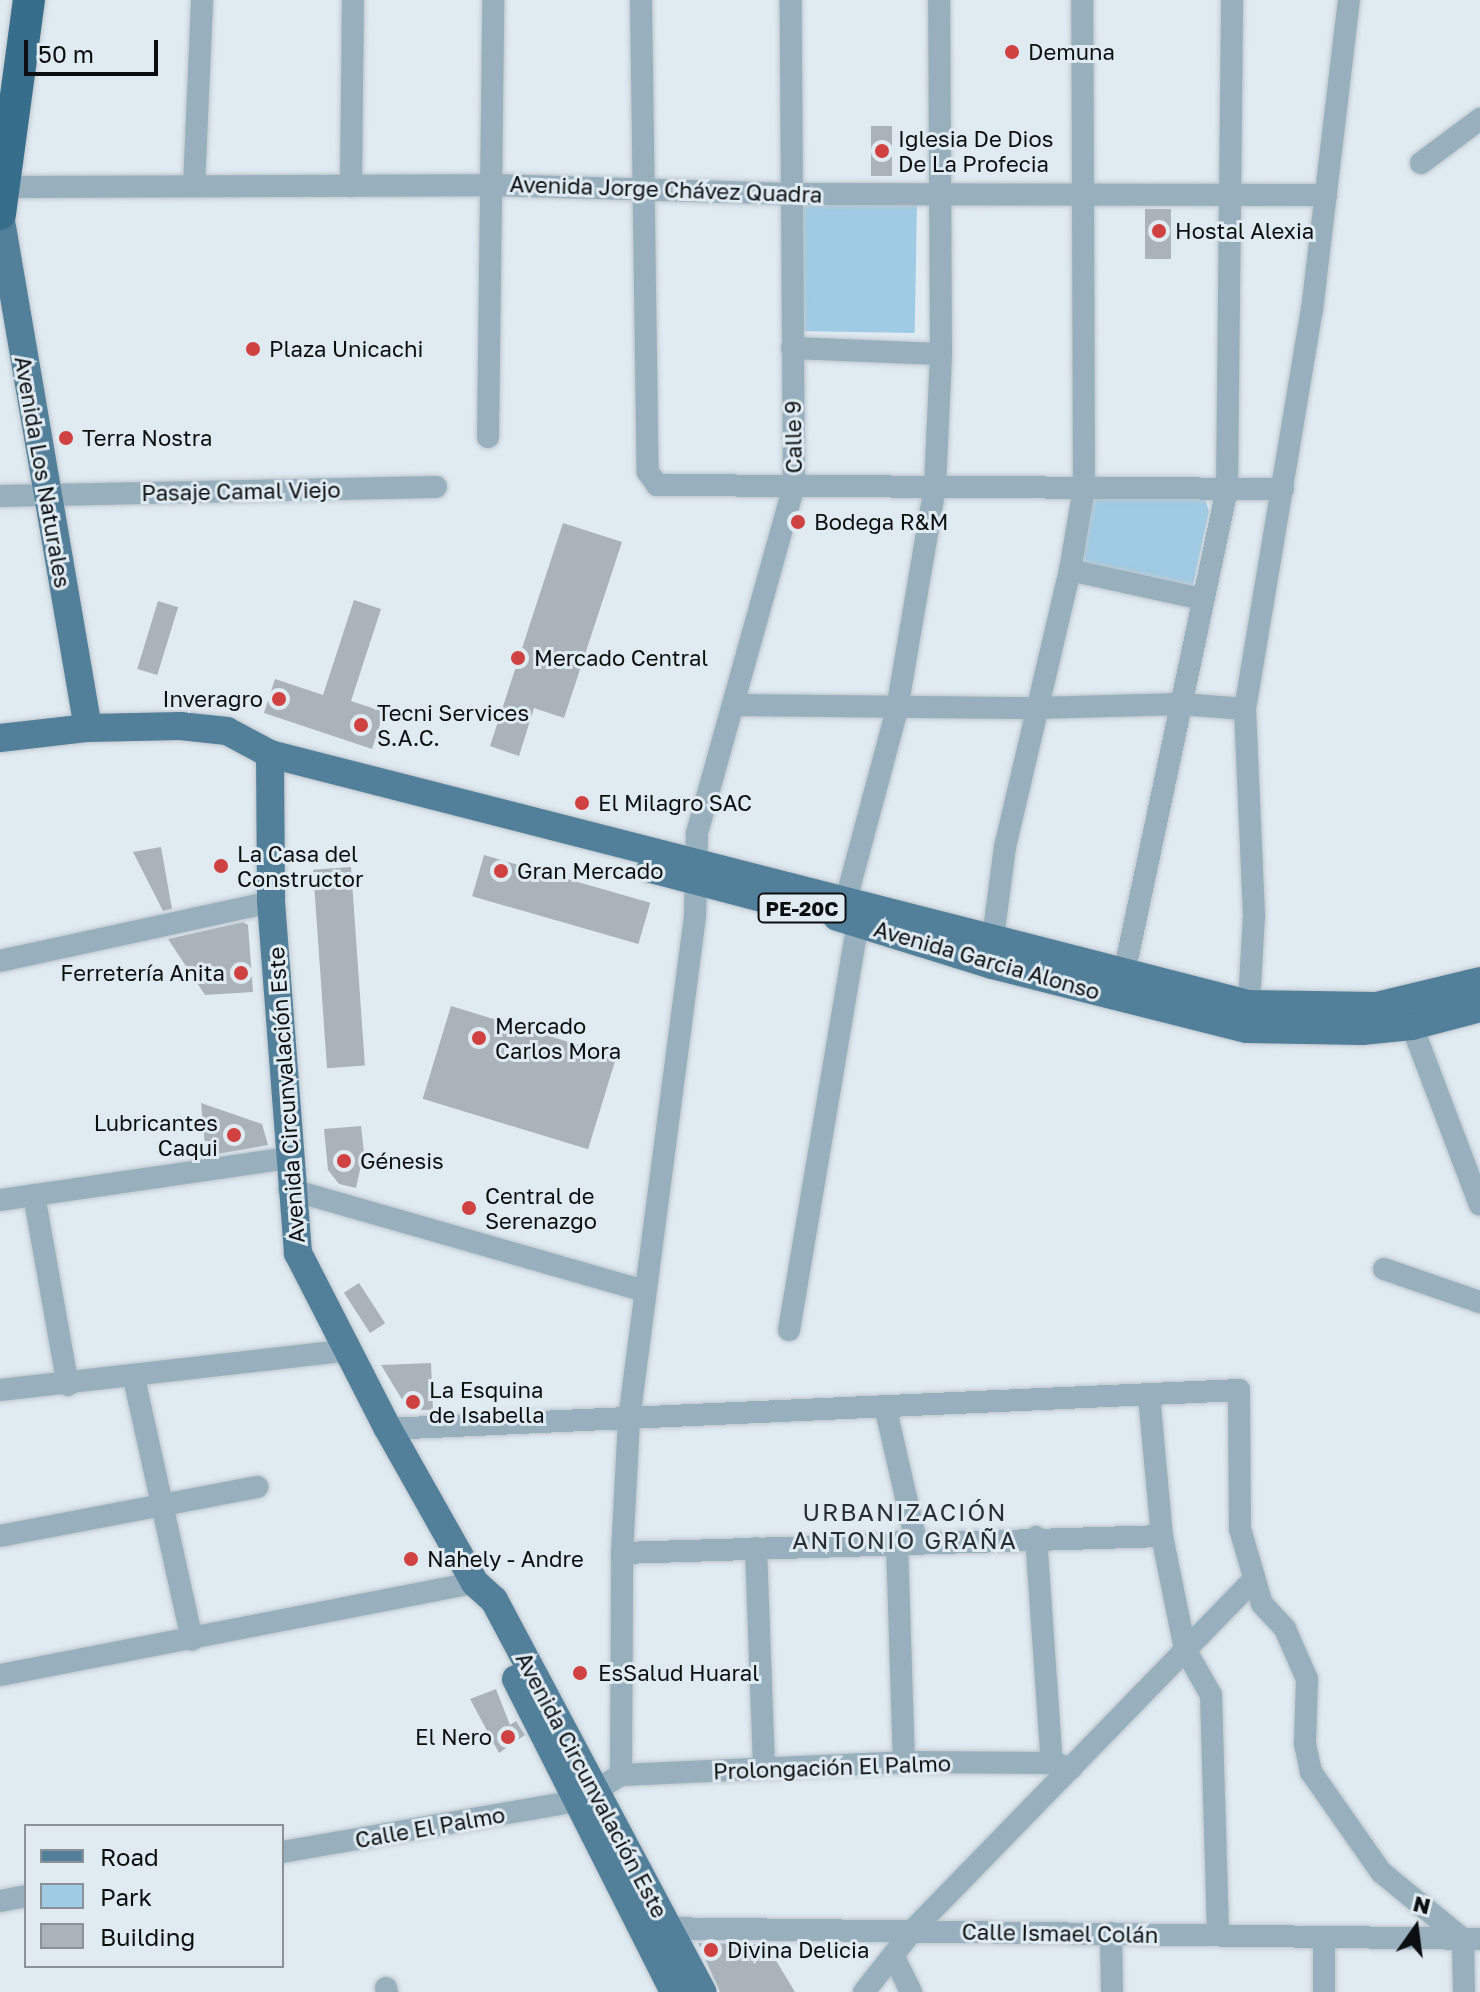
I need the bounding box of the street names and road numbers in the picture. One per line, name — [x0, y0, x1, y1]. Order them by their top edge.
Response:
street label: Avenida Jorge Chávez Quadra — [509, 170, 823, 208]
street label: Avenida Los Naturales — [10, 354, 76, 590]
street label: Calle 9 — [779, 400, 807, 474]
street label: Pasaje Camal Viejo — [141, 476, 341, 506]
road number: PE-20C — [756, 892, 848, 924]
street label: Avenida Garcia Alonso — [871, 915, 1103, 1005]
street label: Avenida Circunvalación Este — [262, 946, 310, 1244]
street label: Avenida Circunvalación Este — [511, 1648, 673, 1922]
street label: Prolongación El Palmo — [713, 1750, 951, 1784]
street label: Calle El Palmo — [353, 1801, 507, 1853]
street label: Calle Ismael Colán — [962, 1918, 1158, 1948]

